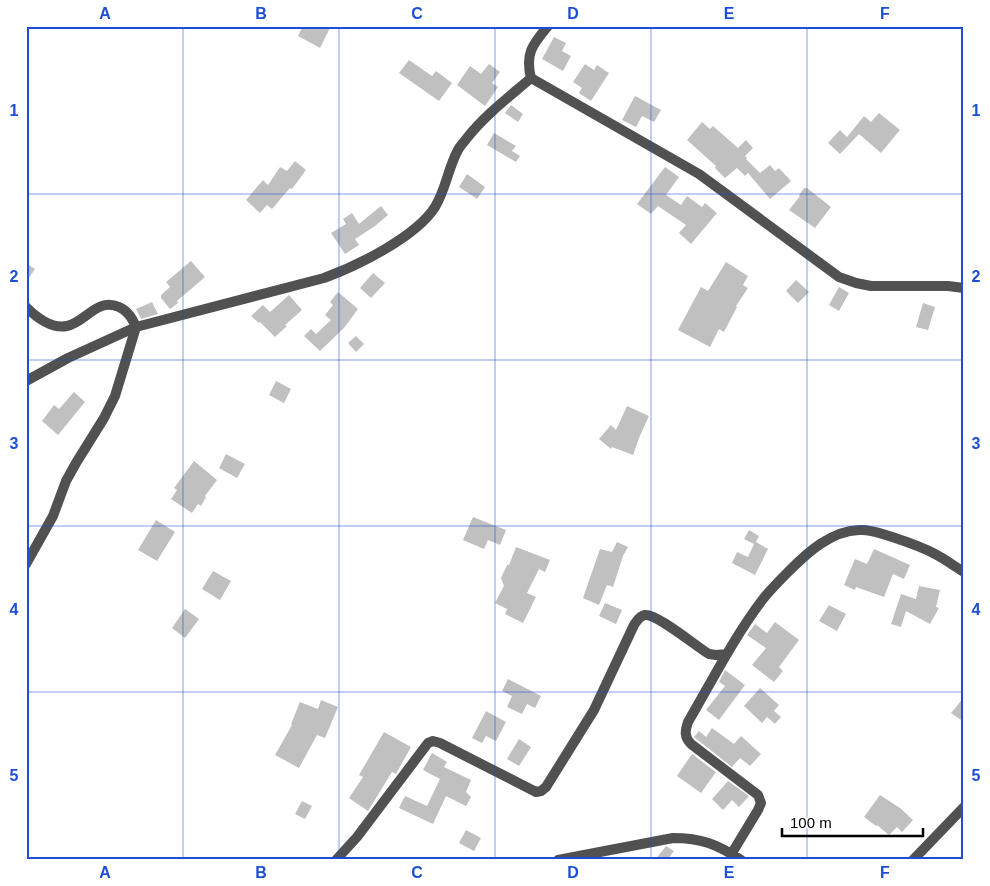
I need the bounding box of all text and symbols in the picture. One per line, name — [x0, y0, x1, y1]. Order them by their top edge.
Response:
text: A — [99, 5, 111, 22]
text: B — [255, 5, 267, 22]
text: C — [411, 5, 423, 22]
text: D — [567, 5, 579, 22]
text: E — [724, 5, 735, 22]
text: F — [880, 5, 890, 22]
text: 1 — [10, 102, 19, 119]
text: 1 — [972, 102, 981, 119]
text: 2 — [10, 268, 19, 285]
text: 2 — [972, 268, 981, 285]
text: 3 — [10, 435, 19, 452]
text: 3 — [972, 435, 981, 452]
text: 4 — [10, 601, 19, 618]
text: 4 — [972, 601, 981, 618]
text: 5 — [10, 767, 19, 784]
text: 5 — [972, 767, 981, 784]
scale bar — [782, 806, 924, 838]
text: 100 m — [790, 814, 832, 831]
text: A — [99, 864, 111, 881]
text: B — [255, 864, 267, 881]
text: C — [411, 864, 423, 881]
text: D — [567, 864, 579, 881]
text: E — [724, 864, 735, 881]
text: F — [880, 864, 890, 881]

